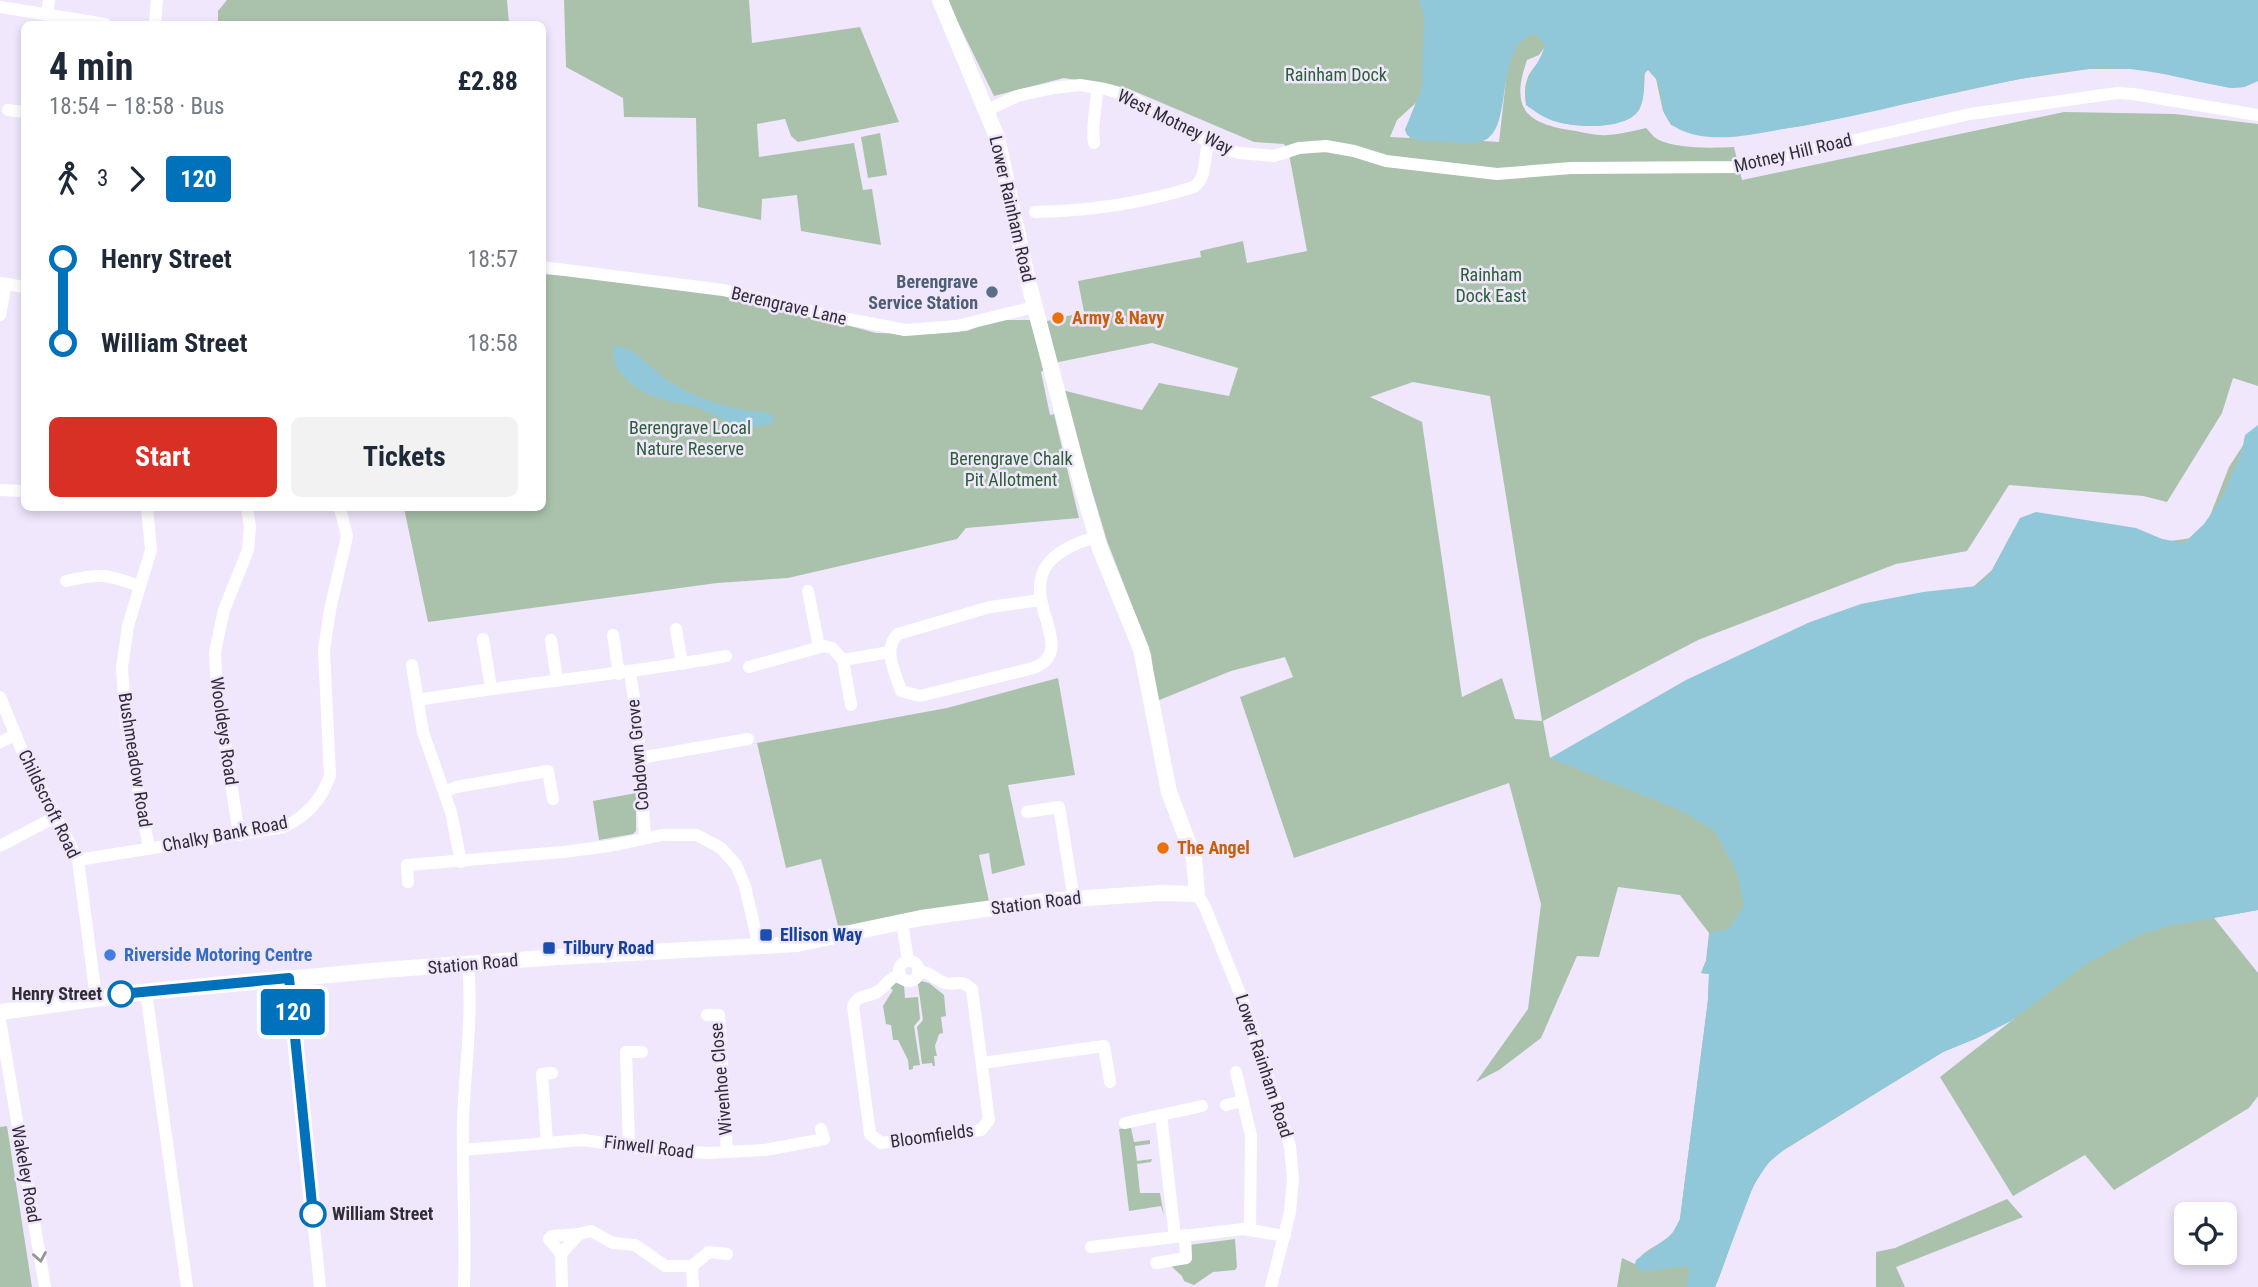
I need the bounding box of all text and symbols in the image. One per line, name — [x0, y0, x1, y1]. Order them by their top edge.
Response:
text: 4 min — [49, 45, 133, 89]
park label: Rainham Dock — [1285, 64, 1387, 85]
text: £2.88 — [457, 66, 518, 96]
street label: West Motney Way — [1114, 85, 1237, 159]
text: 18:54 – 18:58 · Bus — [49, 93, 225, 120]
street label: Motney Hill Road — [1732, 129, 1854, 176]
street label: Lower Rainham Road — [985, 134, 1040, 284]
icon: walk — [49, 160, 87, 198]
icon: forward — [118, 160, 156, 198]
text: 3 — [97, 165, 108, 192]
text: 120 — [180, 165, 217, 193]
text: Henry Street — [101, 244, 232, 274]
text: 18:57 — [467, 246, 518, 273]
park label: Rainham Dock East — [1456, 264, 1526, 306]
place label: Berengrave Service Station — [868, 271, 978, 313]
street label: Berengrave Lane — [729, 282, 849, 329]
marker: Berengrave Service Station — [984, 284, 1000, 300]
place label: Army & Navy — [1072, 307, 1164, 328]
marker: Army & Navy — [1050, 310, 1066, 326]
text: William Street — [101, 328, 247, 358]
text: 18:58 — [467, 330, 518, 357]
button: Start — [49, 417, 277, 497]
button: Tickets — [291, 417, 518, 497]
park label: Berengrave Local Nature Reserve — [629, 417, 751, 459]
park label: Berengrave Chalk Pit Allotment — [949, 448, 1073, 490]
street label: Wooldeys Road — [207, 676, 242, 786]
street label: Bushmeadow Road — [114, 691, 157, 829]
street label: Cobdown Grove — [622, 699, 653, 811]
street label: Childscroft Road — [14, 746, 85, 862]
street label: Chalky Bank Road — [161, 811, 289, 856]
place label: The Angel — [1177, 837, 1250, 858]
marker: The Angel — [1155, 840, 1171, 856]
street label: Station Road — [990, 887, 1082, 918]
place label: Ellison Way — [780, 924, 862, 945]
marker: Ellison Way — [758, 927, 774, 943]
place label: Tilbury Road — [563, 937, 654, 958]
marker: Tilbury Road — [541, 940, 557, 956]
place label: Riverside Motoring Centre — [124, 944, 313, 965]
marker: Riverside Motoring Centre — [102, 947, 118, 963]
street label: Station Road — [427, 949, 519, 978]
marker: Henry Street — [108, 981, 134, 1007]
place label: Henry Street — [11, 983, 102, 1004]
line badge: 120 — [253, 989, 333, 1035]
street label: Lower Rainham Road — [1231, 992, 1298, 1140]
text: 120 — [275, 998, 311, 1026]
street label: Wivenhoe Close — [705, 1022, 736, 1136]
street label: Bloomfields — [889, 1119, 975, 1152]
street label: Wakeley Road — [8, 1124, 45, 1224]
street label: Finwell Road — [603, 1131, 695, 1162]
marker: William Street — [300, 1201, 326, 1227]
map controls — [2174, 1202, 2237, 1265]
button: locate — [2174, 1202, 2237, 1265]
place label: William Street — [332, 1203, 434, 1224]
one-way arrow — [32, 1251, 47, 1263]

